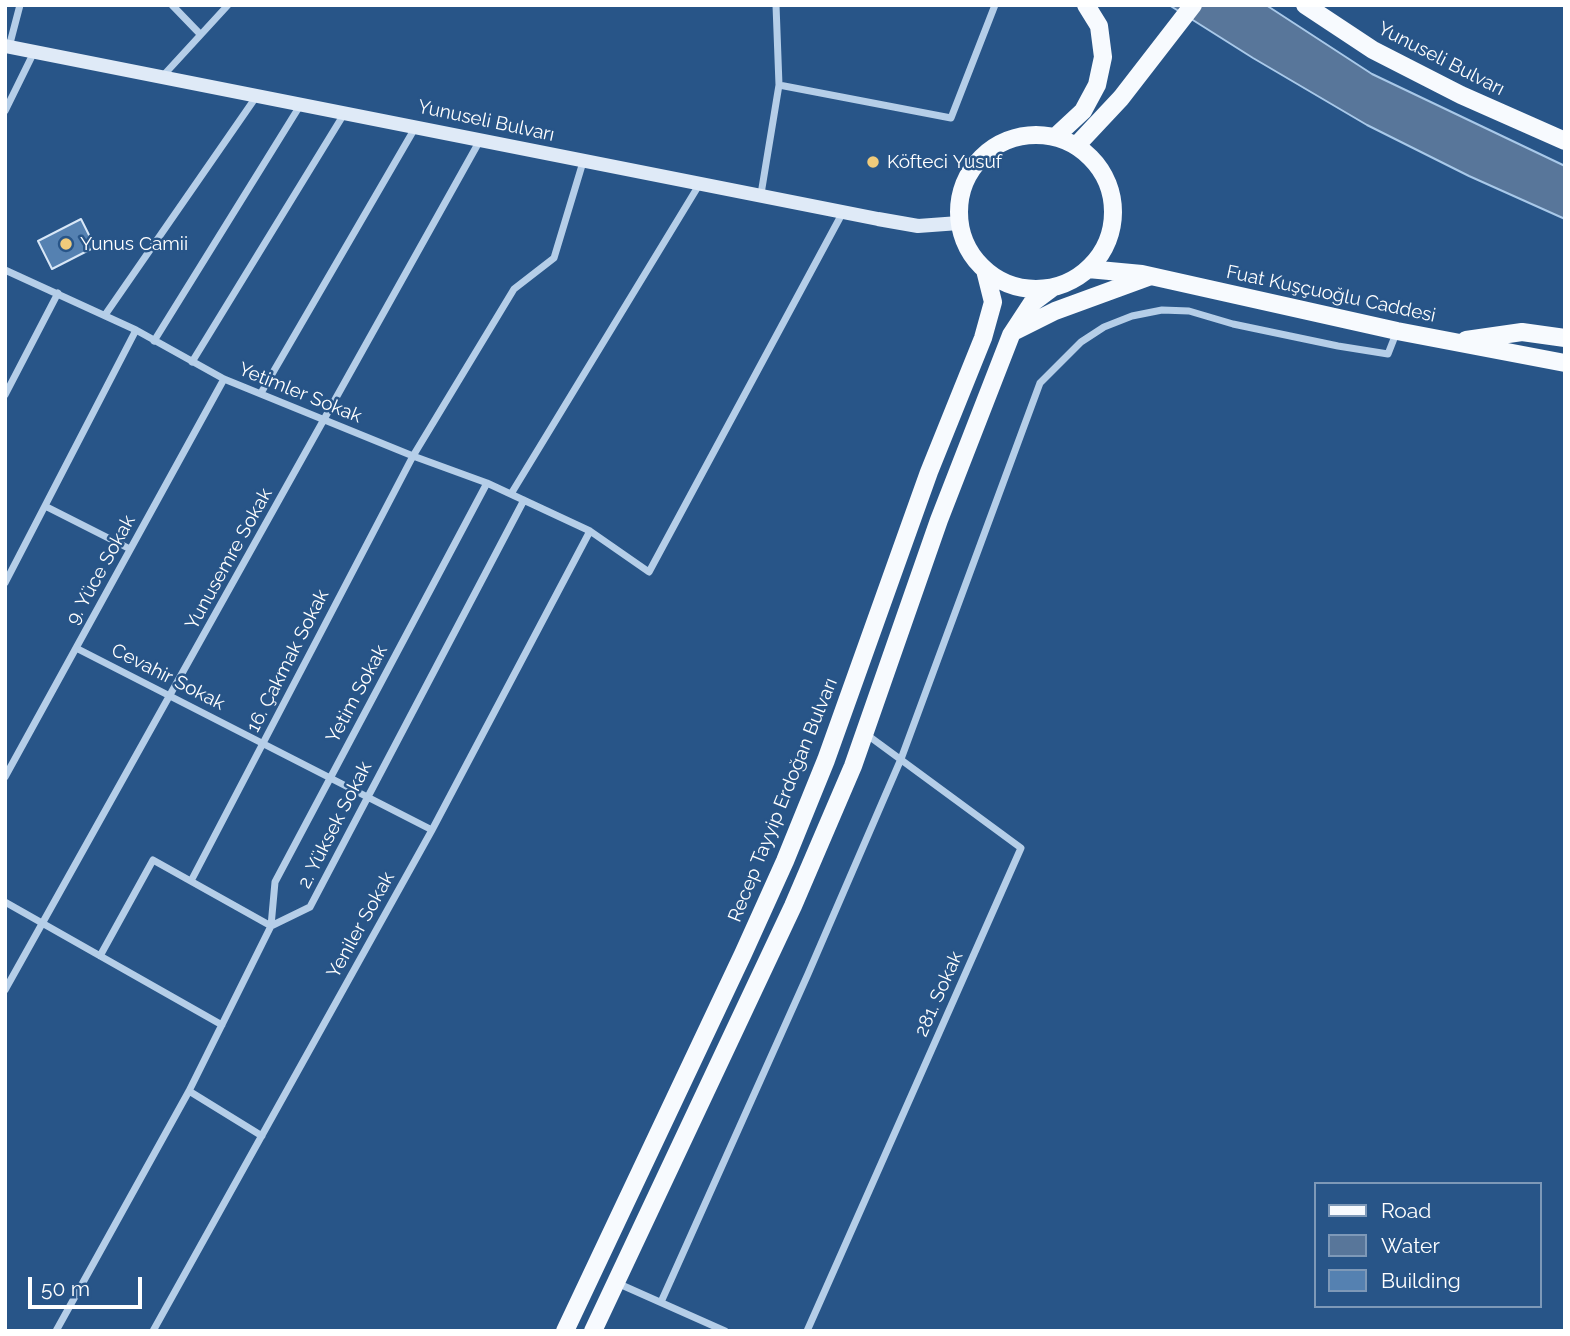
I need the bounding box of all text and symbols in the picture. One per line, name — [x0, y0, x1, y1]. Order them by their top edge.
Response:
street label: Yunuseli Bulvarı — [1374, 17, 1508, 101]
street label: Yunuseli Bulvarı — [416, 95, 556, 147]
place label: Köfteci Yusuf — [887, 151, 1002, 173]
marker: Köfteci Yusuf — [865, 154, 881, 170]
place label: Yunus Camii — [80, 233, 188, 255]
marker: Yunus Camii — [58, 236, 74, 252]
street label: Fuat Kuşçuoğlu Caddesi — [1224, 261, 1438, 327]
street label: Yetimler Sokak — [235, 358, 365, 428]
street label: Yunusemre Sokak — [181, 484, 277, 634]
street label: 9. Yüce Sokak — [62, 511, 140, 629]
street label: 16. Çakmak Sokak — [242, 586, 334, 736]
street label: Cevahir Sokak — [108, 639, 228, 715]
street label: Yetim Sokak — [322, 641, 392, 747]
street label: Recep Tayyip Erdoğan Bulvarı — [724, 675, 842, 925]
street label: 2. Yüksek Sokak — [293, 758, 377, 892]
street label: Yeniler Sokak — [322, 868, 400, 982]
street label: 281. Sokak — [910, 948, 968, 1040]
legend — [1314, 1182, 1542, 1308]
text: Road — [1381, 1198, 1431, 1223]
text: Water — [1381, 1233, 1440, 1258]
scale bar — [32, 1262, 145, 1306]
text: Building — [1381, 1268, 1461, 1293]
text: 50 m — [41, 1276, 90, 1301]

